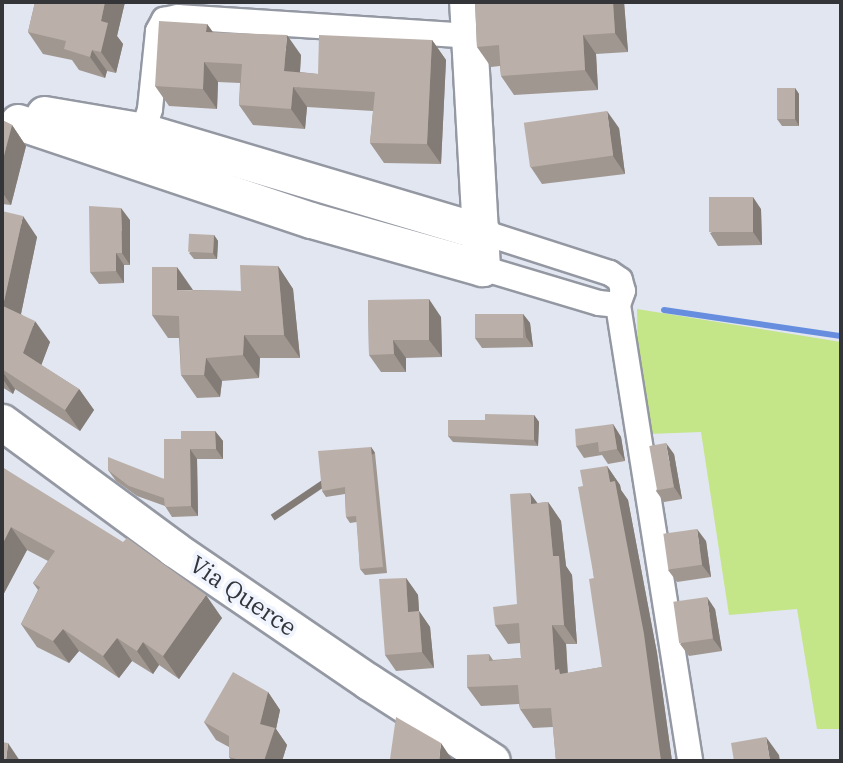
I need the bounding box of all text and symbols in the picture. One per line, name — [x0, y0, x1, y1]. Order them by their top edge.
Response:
street label: Via Querce — [184, 550, 302, 642]

